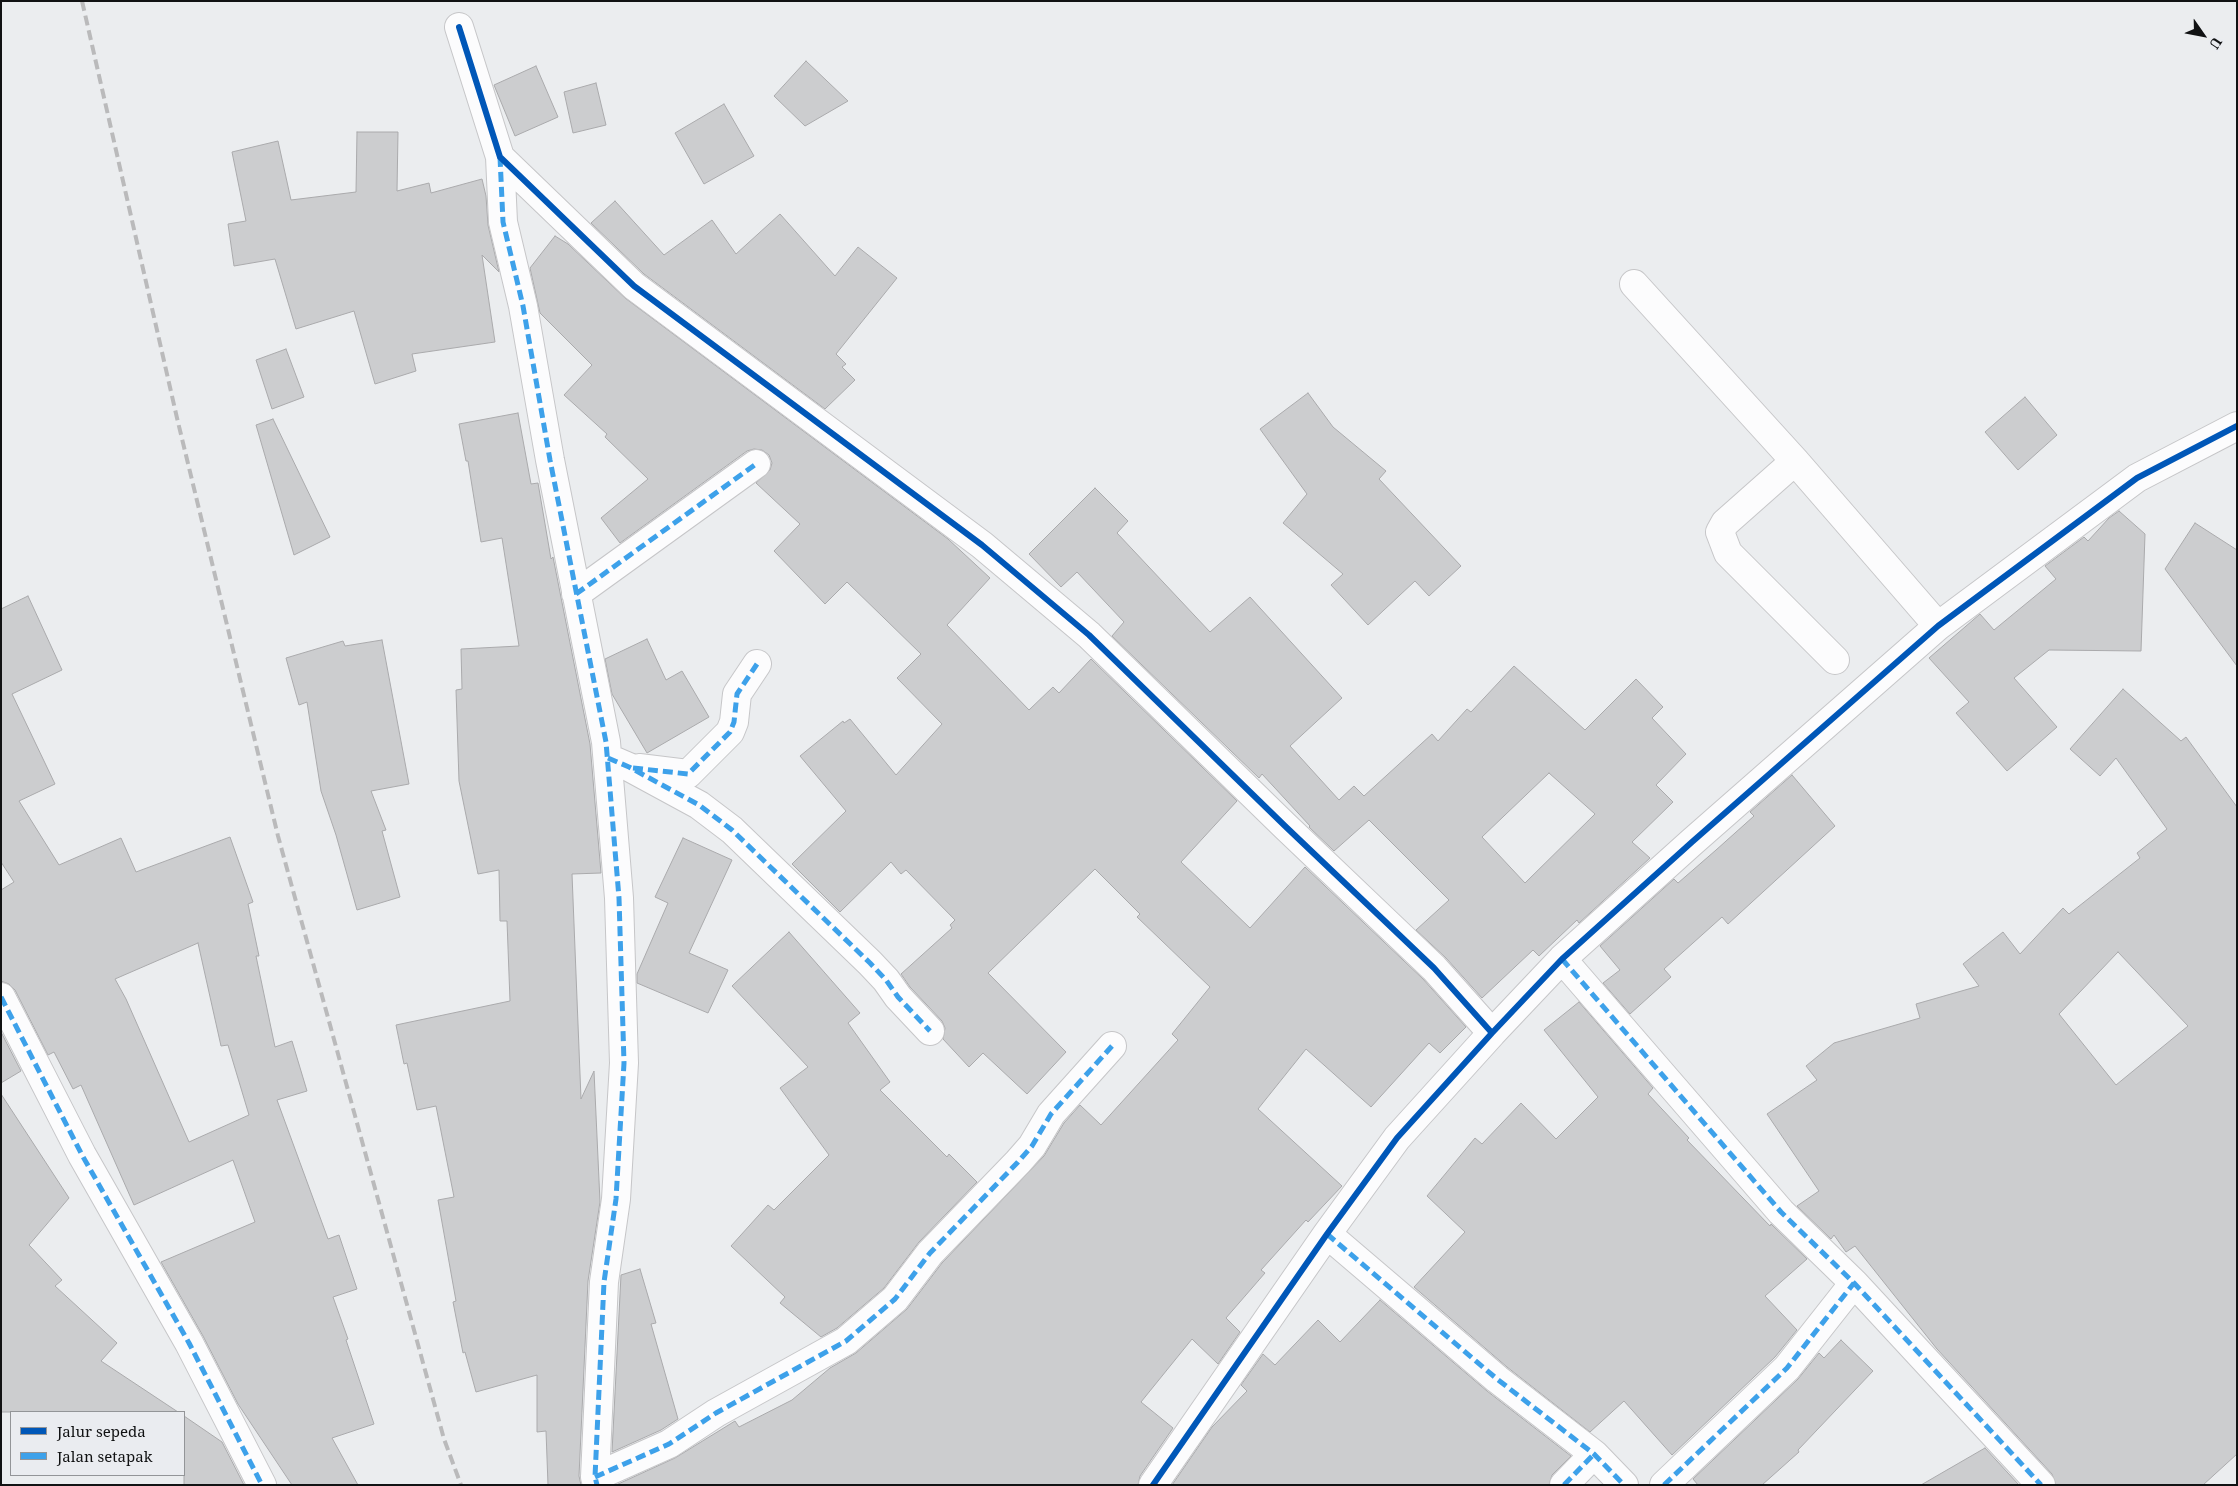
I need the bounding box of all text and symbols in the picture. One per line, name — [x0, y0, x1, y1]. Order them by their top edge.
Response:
north arrow — [2178, 10, 2228, 60]
text: U — [2205, 34, 2227, 53]
legend — [10, 1411, 185, 1476]
text: Jalur sepeda — [57, 1421, 146, 1441]
text: Jalan setapak — [57, 1446, 152, 1466]

